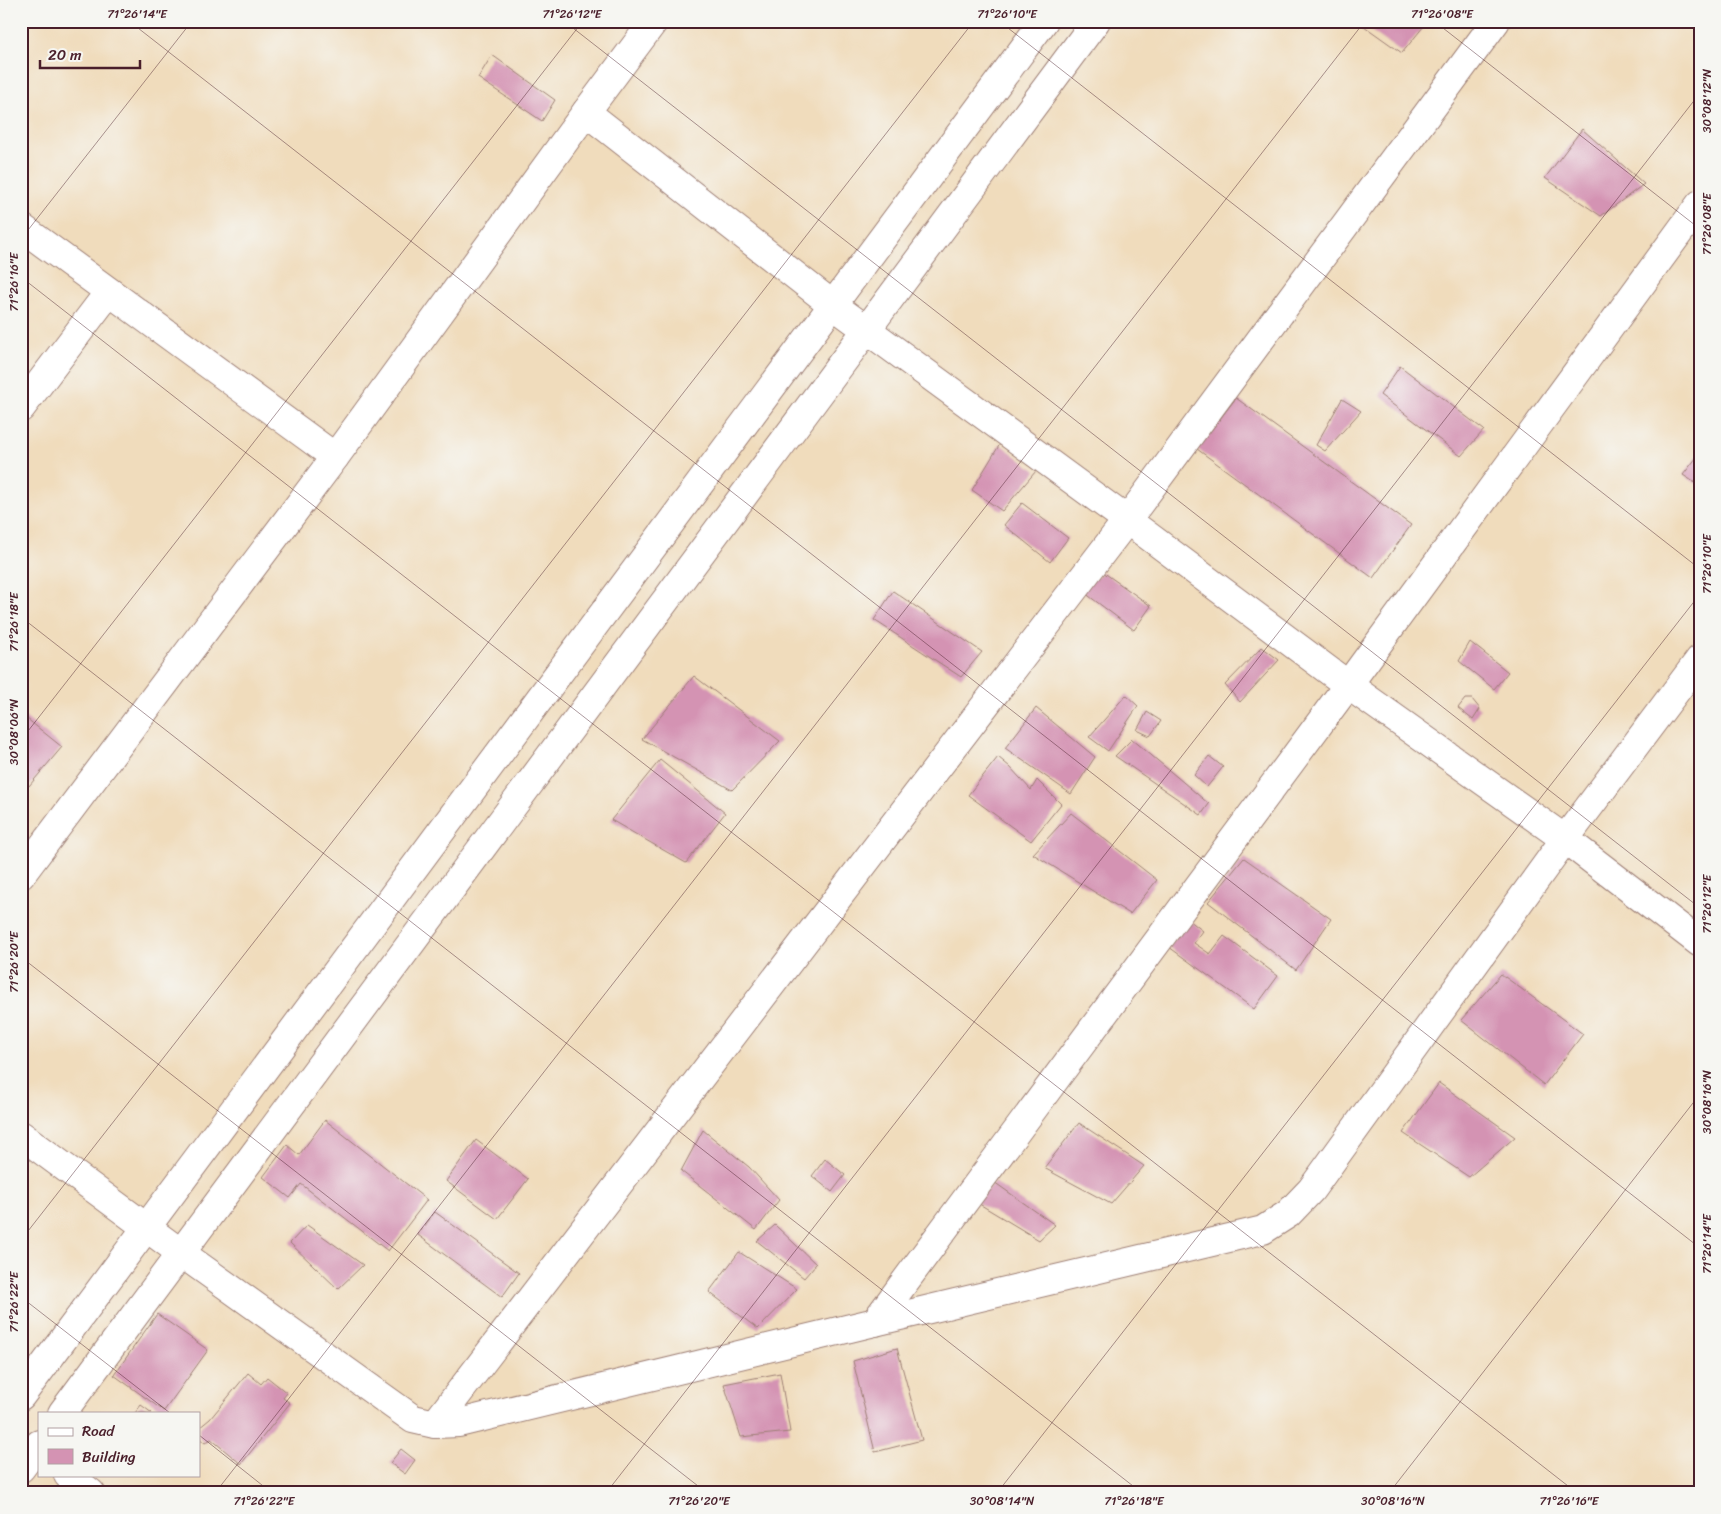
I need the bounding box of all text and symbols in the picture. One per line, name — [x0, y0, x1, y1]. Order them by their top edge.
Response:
text: 71°26'14"E — [107, 3, 168, 25]
text: 71°26'12"E — [542, 3, 603, 25]
text: 71°26'10"E — [977, 3, 1038, 25]
text: 71°26'08"E — [1411, 3, 1474, 25]
scale bar — [40, 38, 140, 70]
text: 20 m — [48, 42, 82, 68]
text: 30°08'12"N — [1696, 68, 1718, 133]
text: 71°26'08"E — [1696, 192, 1718, 255]
text: 71°26'16"E — [3, 251, 25, 311]
text: 71°26'10"E — [1696, 533, 1718, 594]
text: 71°26'18"E — [3, 591, 25, 652]
text: 30°08'06"N — [3, 698, 25, 765]
text: 71°26'12"E — [1696, 873, 1718, 934]
text: 71°26'20"E — [3, 930, 25, 993]
text: 30°08'16"N — [1696, 1069, 1718, 1134]
text: 71°26'14"E — [1696, 1213, 1718, 1274]
text: 71°26'22"E — [3, 1270, 25, 1332]
legend — [38, 1412, 200, 1476]
text: Road — [82, 1418, 115, 1444]
text: Building — [82, 1444, 136, 1470]
text: 71°26'22"E — [234, 1490, 296, 1512]
text: 71°26'20"E — [668, 1490, 731, 1512]
text: 30°08'14"N — [970, 1490, 1035, 1512]
text: 71°26'18"E — [1104, 1490, 1165, 1512]
text: 30°08'16"N — [1361, 1490, 1426, 1512]
text: 71°26'16"E — [1540, 1490, 1600, 1512]

